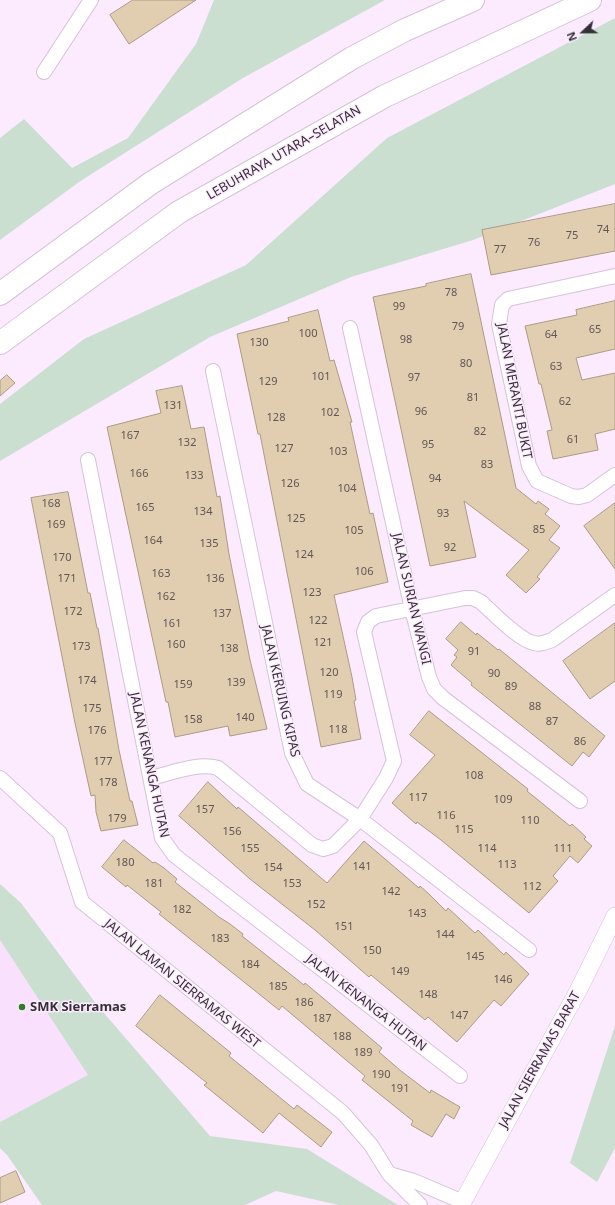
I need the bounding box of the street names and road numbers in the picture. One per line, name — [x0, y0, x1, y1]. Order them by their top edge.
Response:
street label: LEBUHRAYA UTARA–SELATAN — [204, 102, 364, 204]
street label: JALAN MERANTI BUKIT — [493, 322, 535, 460]
street label: JALAN SURIAN WANGI — [388, 532, 434, 666]
street label: JALAN KERUING KIPAS — [257, 623, 303, 759]
street label: JALAN KENANGA HUTAN — [126, 691, 172, 839]
street label: JALAN LAMAN SIERRAMAS WEST — [101, 916, 263, 1052]
street label: JALAN KENANGA HUTAN — [303, 951, 429, 1055]
street label: JALAN SIERRAMAS BARAT — [496, 989, 584, 1131]

